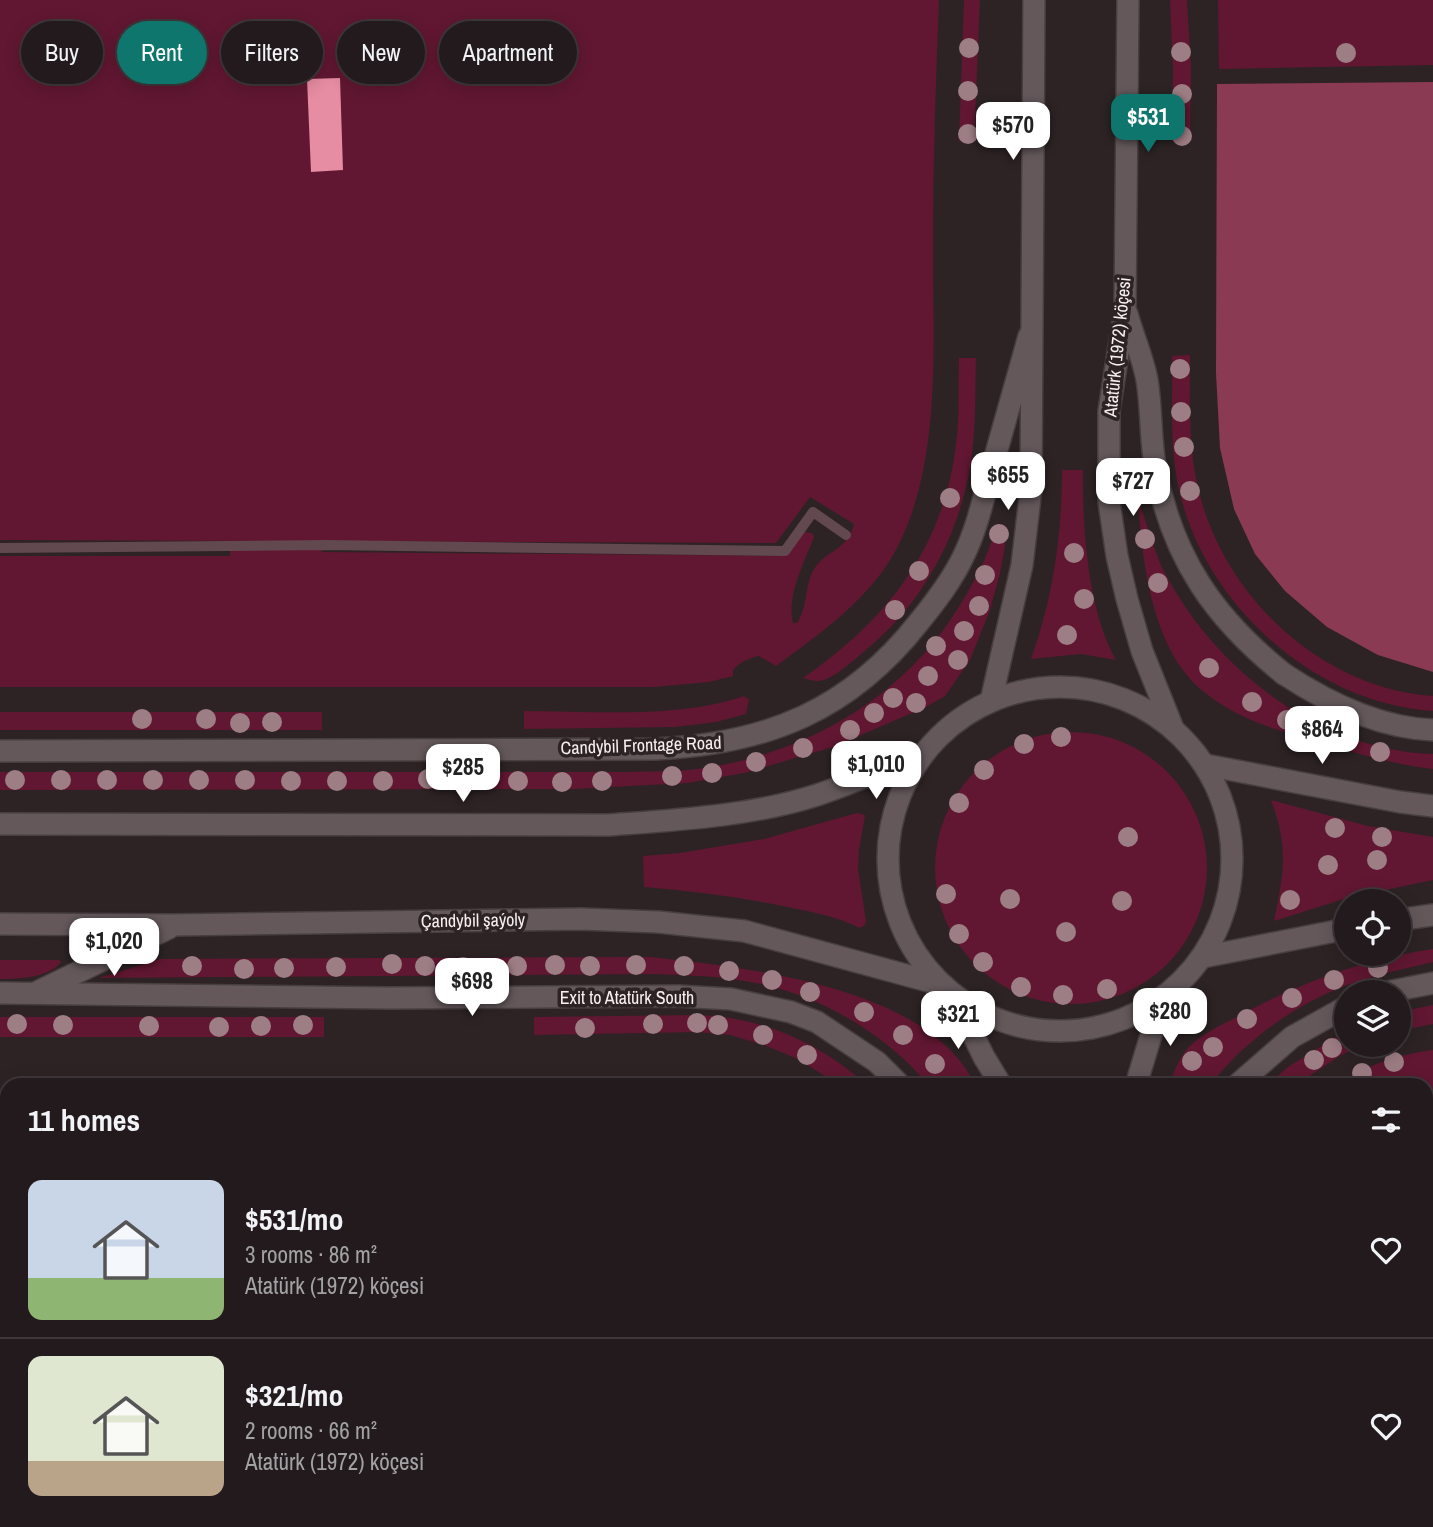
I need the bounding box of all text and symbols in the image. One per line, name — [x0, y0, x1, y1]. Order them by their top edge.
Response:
chip: Buy — [21, 21, 103, 84]
chip: Rent — [117, 21, 207, 84]
chip: Filters — [221, 21, 323, 84]
chip: New — [337, 21, 425, 84]
chip: Apartment — [439, 21, 577, 84]
pin: $531 — [1107, 94, 1189, 154]
text: $531 — [1127, 101, 1169, 132]
pin: $570 — [972, 102, 1054, 162]
text: $570 — [992, 109, 1034, 140]
street label: Atatürk (1972) köçesi — [1097, 276, 1137, 419]
pin: $655 — [967, 452, 1049, 512]
pin: $727 — [1092, 458, 1174, 518]
text: $655 — [987, 459, 1029, 490]
text: $727 — [1112, 465, 1154, 496]
pin: $864 — [1281, 706, 1363, 766]
text: $864 — [1301, 713, 1343, 744]
street label: Candybil Frontage Road — [560, 730, 722, 760]
pin: $1,010 — [819, 742, 933, 801]
pin: $285 — [422, 744, 504, 804]
text: $1,010 — [847, 748, 905, 779]
text: $285 — [442, 751, 484, 782]
map controls — [1334, 889, 1411, 1057]
button: locate — [1334, 889, 1411, 966]
street label: Çandybil şaýoly — [421, 907, 526, 933]
pin: $1,020 — [57, 918, 171, 978]
text: $1,020 — [85, 925, 143, 956]
pin: $698 — [431, 958, 513, 1018]
text: $698 — [451, 965, 493, 996]
button: layers — [1334, 980, 1411, 1057]
street label: Exit to Atatürk South — [560, 985, 694, 1010]
pin: $280 — [1129, 988, 1211, 1048]
pin: $321 — [917, 992, 999, 1051]
text: $280 — [1149, 995, 1191, 1026]
text: $321 — [937, 998, 979, 1029]
text: 11 homes — [28, 1100, 140, 1140]
icon: filters — [1367, 1101, 1405, 1139]
text: $531/mo — [245, 1199, 343, 1239]
icon: home — [84, 1208, 168, 1292]
icon: heart — [1367, 1231, 1405, 1269]
text: 3 rooms · 86 m² — [245, 1239, 377, 1270]
text: Atatürk (1972) köçesi — [245, 1270, 424, 1301]
text: $321/mo — [245, 1375, 343, 1415]
icon: home — [84, 1384, 168, 1468]
icon: heart — [1367, 1407, 1405, 1445]
text: 2 rooms · 66 m² — [245, 1415, 377, 1446]
text: Atatürk (1972) köçesi — [245, 1446, 424, 1477]

